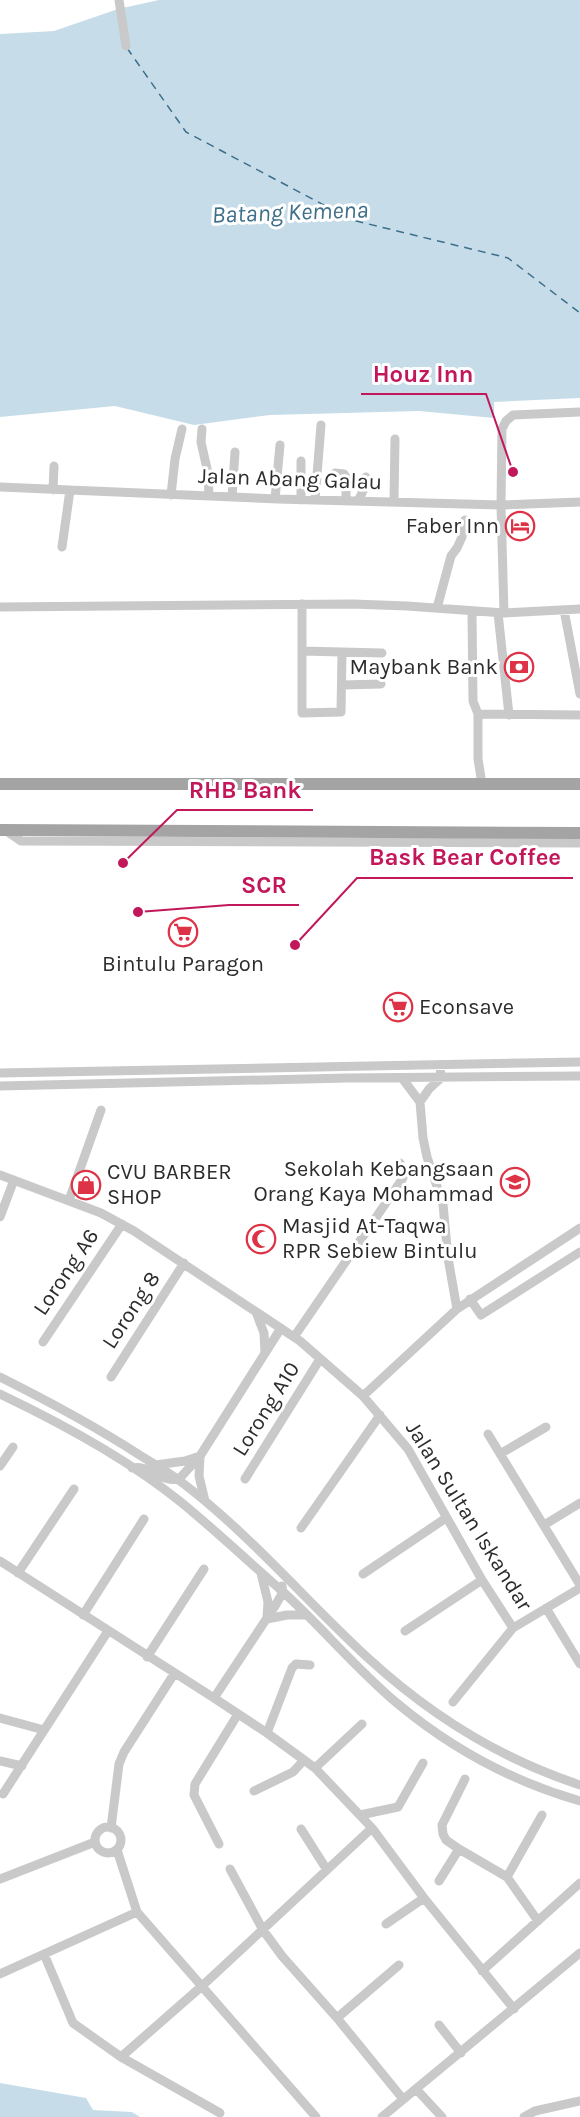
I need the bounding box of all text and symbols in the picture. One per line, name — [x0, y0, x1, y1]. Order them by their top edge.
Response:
water label: Batang Kemena — [211, 195, 369, 229]
callout: Houz Inn — [361, 352, 486, 394]
text: Houz Inn — [373, 360, 473, 388]
street label: Jalan Abang Galau — [197, 463, 383, 495]
hotel icon: Faber Inn — [504, 510, 536, 542]
place label: Faber Inn — [406, 513, 499, 539]
bank icon: Maybank Bank — [503, 651, 535, 683]
place label: Maybank Bank — [350, 654, 498, 680]
callout: RHB Bank — [177, 768, 313, 810]
text: RHB Bank — [189, 776, 301, 804]
callout: Bask Bear Coffee — [357, 836, 573, 878]
text: Bask Bear Coffee — [369, 843, 561, 871]
callout: SCR — [229, 863, 299, 905]
text: SCR — [241, 871, 287, 899]
supermarket icon: Bintulu Paragon — [167, 916, 199, 948]
place label: Bintulu Paragon — [102, 951, 264, 977]
supermarket icon: Econsave — [382, 991, 414, 1023]
place label: Econsave — [419, 994, 514, 1020]
place label: Sekolah Kebangsaan Orang Kaya Mohammad — [253, 1156, 494, 1207]
place label: CVU BARBER SHOP — [107, 1159, 232, 1210]
school or university icon: Sekolah Kebangsaan Orang Kaya Mohammad — [499, 1166, 531, 1198]
shop icon: CVU BARBER SHOP — [70, 1169, 102, 1201]
place label: Masjid At-Taqwa RPR Sebiew Bintulu — [282, 1213, 478, 1264]
mosque icon: Masjid At-Taqwa RPR Sebiew Bintulu — [245, 1223, 277, 1255]
street label: Lorong A6 — [28, 1224, 104, 1320]
street label: Lorong 8 — [96, 1267, 166, 1353]
street label: Lorong A10 — [227, 1357, 305, 1461]
street label: Jalan Sultan Iskandar — [400, 1417, 538, 1615]

